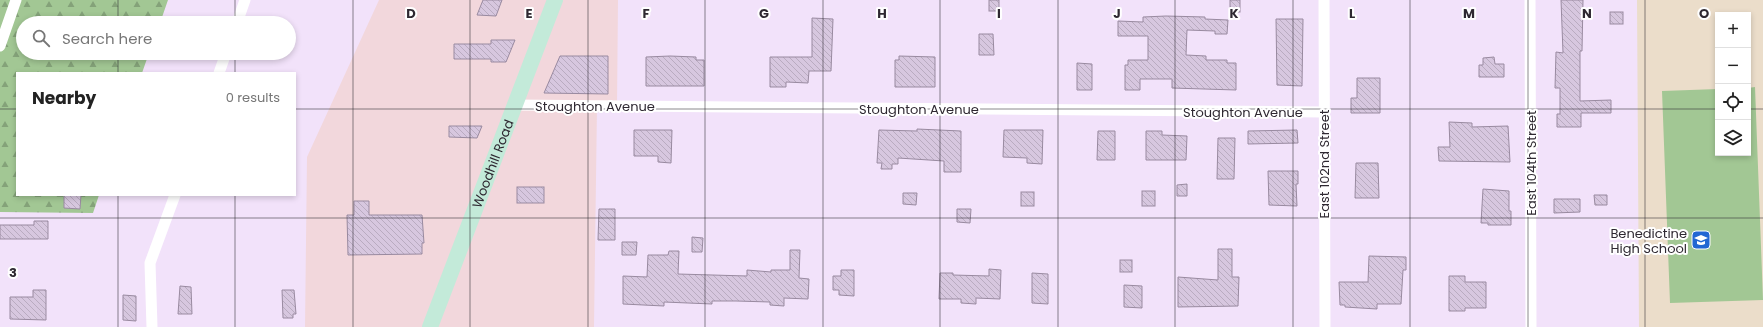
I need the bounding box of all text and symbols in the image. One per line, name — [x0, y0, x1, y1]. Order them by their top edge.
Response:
text: D — [406, 4, 416, 23]
text: E — [525, 4, 533, 23]
text: F — [642, 4, 650, 23]
text: G — [759, 4, 769, 23]
text: H — [877, 4, 887, 23]
text: I — [997, 4, 1001, 23]
text: J — [1113, 4, 1121, 23]
text: K — [1229, 4, 1239, 23]
text: L — [1349, 4, 1355, 23]
text: M — [1463, 4, 1475, 23]
text: N — [1582, 4, 1592, 23]
text: O — [1699, 4, 1709, 23]
map controls — [1715, 12, 1751, 156]
button: + — [1715, 12, 1751, 48]
search box — [16, 16, 296, 60]
icon: search — [30, 27, 52, 49]
text: Search here — [62, 28, 152, 49]
button: − — [1715, 48, 1751, 84]
button: locate — [1715, 84, 1751, 120]
text: Nearby — [32, 86, 96, 110]
text: 0 results — [226, 88, 280, 107]
street label: Stoughton Avenue — [535, 97, 655, 116]
street label: Stoughton Avenue — [859, 100, 979, 119]
street label: Stoughton Avenue — [1183, 103, 1303, 122]
street label: East 102nd Street — [1315, 109, 1334, 218]
street label: East 104th Street — [1522, 110, 1541, 216]
street label: Woodhill Road — [467, 117, 519, 211]
button: layers — [1715, 120, 1751, 156]
place label: Benedictine High School — [1610, 224, 1687, 258]
school or university icon: Benedictine High School — [1690, 229, 1712, 251]
text: 3 — [9, 263, 17, 282]

